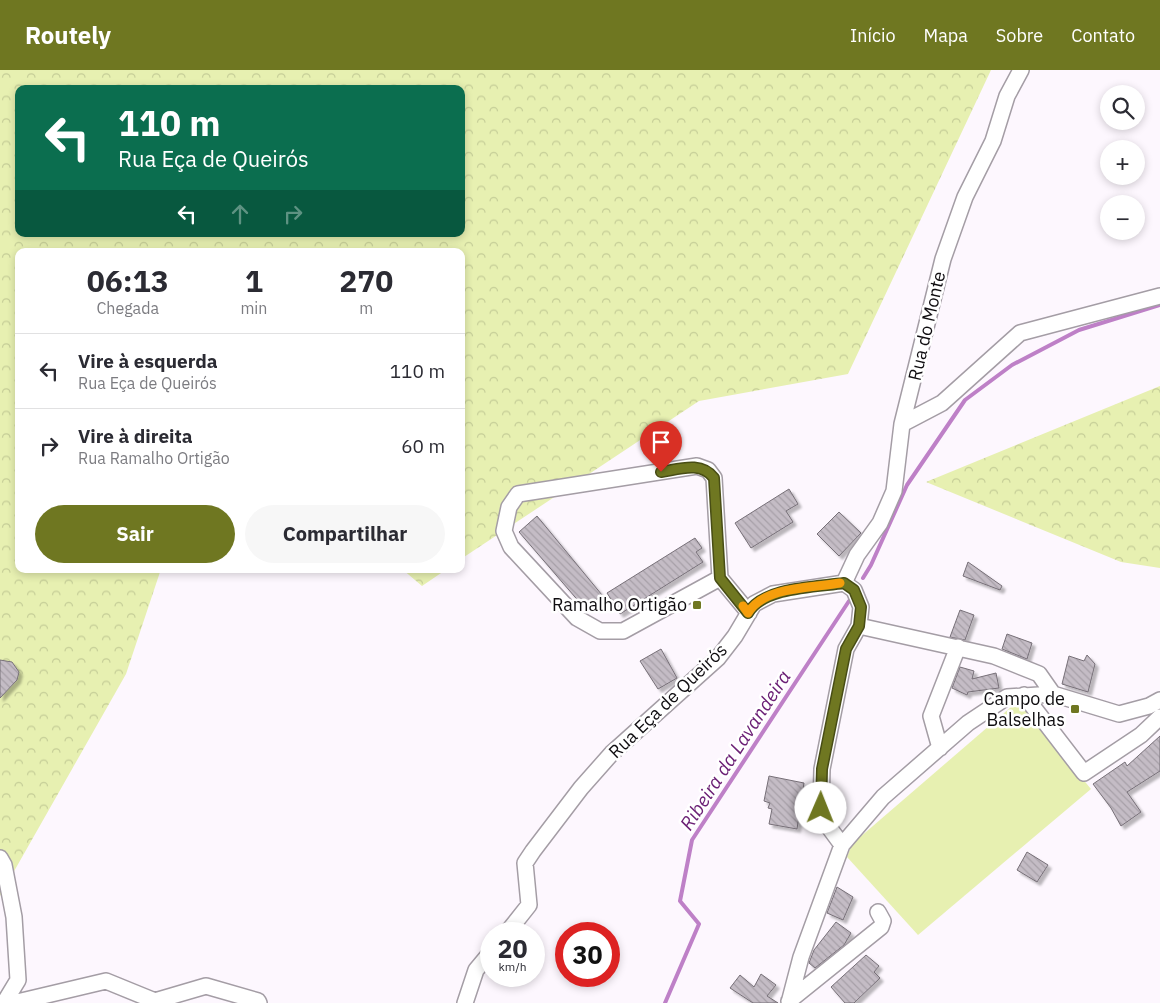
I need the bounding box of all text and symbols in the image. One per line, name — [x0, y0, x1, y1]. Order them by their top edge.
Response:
text: Routely — [25, 19, 111, 51]
text: Início — [850, 24, 896, 47]
text: Mapa — [924, 24, 968, 47]
text: Sobre — [996, 24, 1043, 47]
text: Contato — [1071, 24, 1135, 47]
map controls — [1100, 85, 1145, 240]
button: search — [1100, 85, 1145, 130]
text: 110 m — [118, 100, 221, 146]
icon: left — [35, 105, 100, 170]
button: + — [1100, 140, 1145, 185]
text: Rua Eça de Queirós — [118, 144, 309, 173]
button: − — [1100, 195, 1145, 240]
icon: left — [173, 200, 201, 228]
icon: ahead — [226, 200, 254, 228]
icon: right — [279, 200, 307, 228]
text: 06:13 — [87, 261, 169, 300]
text: 1 — [245, 261, 263, 300]
text: 270 — [339, 261, 393, 300]
street label: Rua do Monte — [903, 269, 950, 383]
text: Chegada — [96, 298, 159, 318]
text: min — [240, 298, 267, 318]
text: m — [359, 298, 373, 318]
text: Vire à esquerda — [78, 349, 218, 373]
icon: left — [35, 357, 63, 385]
text: 110 m — [390, 359, 445, 383]
text: Rua Eça de Queirós — [78, 373, 217, 393]
pin — [640, 421, 682, 472]
text: Vire à direita — [78, 424, 193, 448]
icon: arrive — [647, 428, 675, 456]
icon: right — [35, 432, 63, 460]
text: 60 m — [401, 434, 445, 458]
text: Rua Ramalho Ortigão — [78, 448, 230, 468]
button: Sair — [35, 505, 235, 563]
button: Compartilhar — [245, 505, 445, 563]
place label: Ramalho Ortigão — [552, 593, 687, 616]
marker: Ramalho Ortigão — [691, 599, 703, 611]
street label: Rua Eça de Queirós — [604, 638, 732, 763]
water label: Ribeira da Lavandeira — [674, 666, 796, 834]
place label: Campo de Balselhas — [983, 687, 1065, 731]
marker: Campo de Balselhas — [1069, 703, 1081, 715]
position arrow — [794, 781, 846, 833]
speed limit sign: 30 — [555, 922, 620, 987]
text: 20 — [497, 932, 528, 965]
text: km/h — [498, 959, 527, 974]

